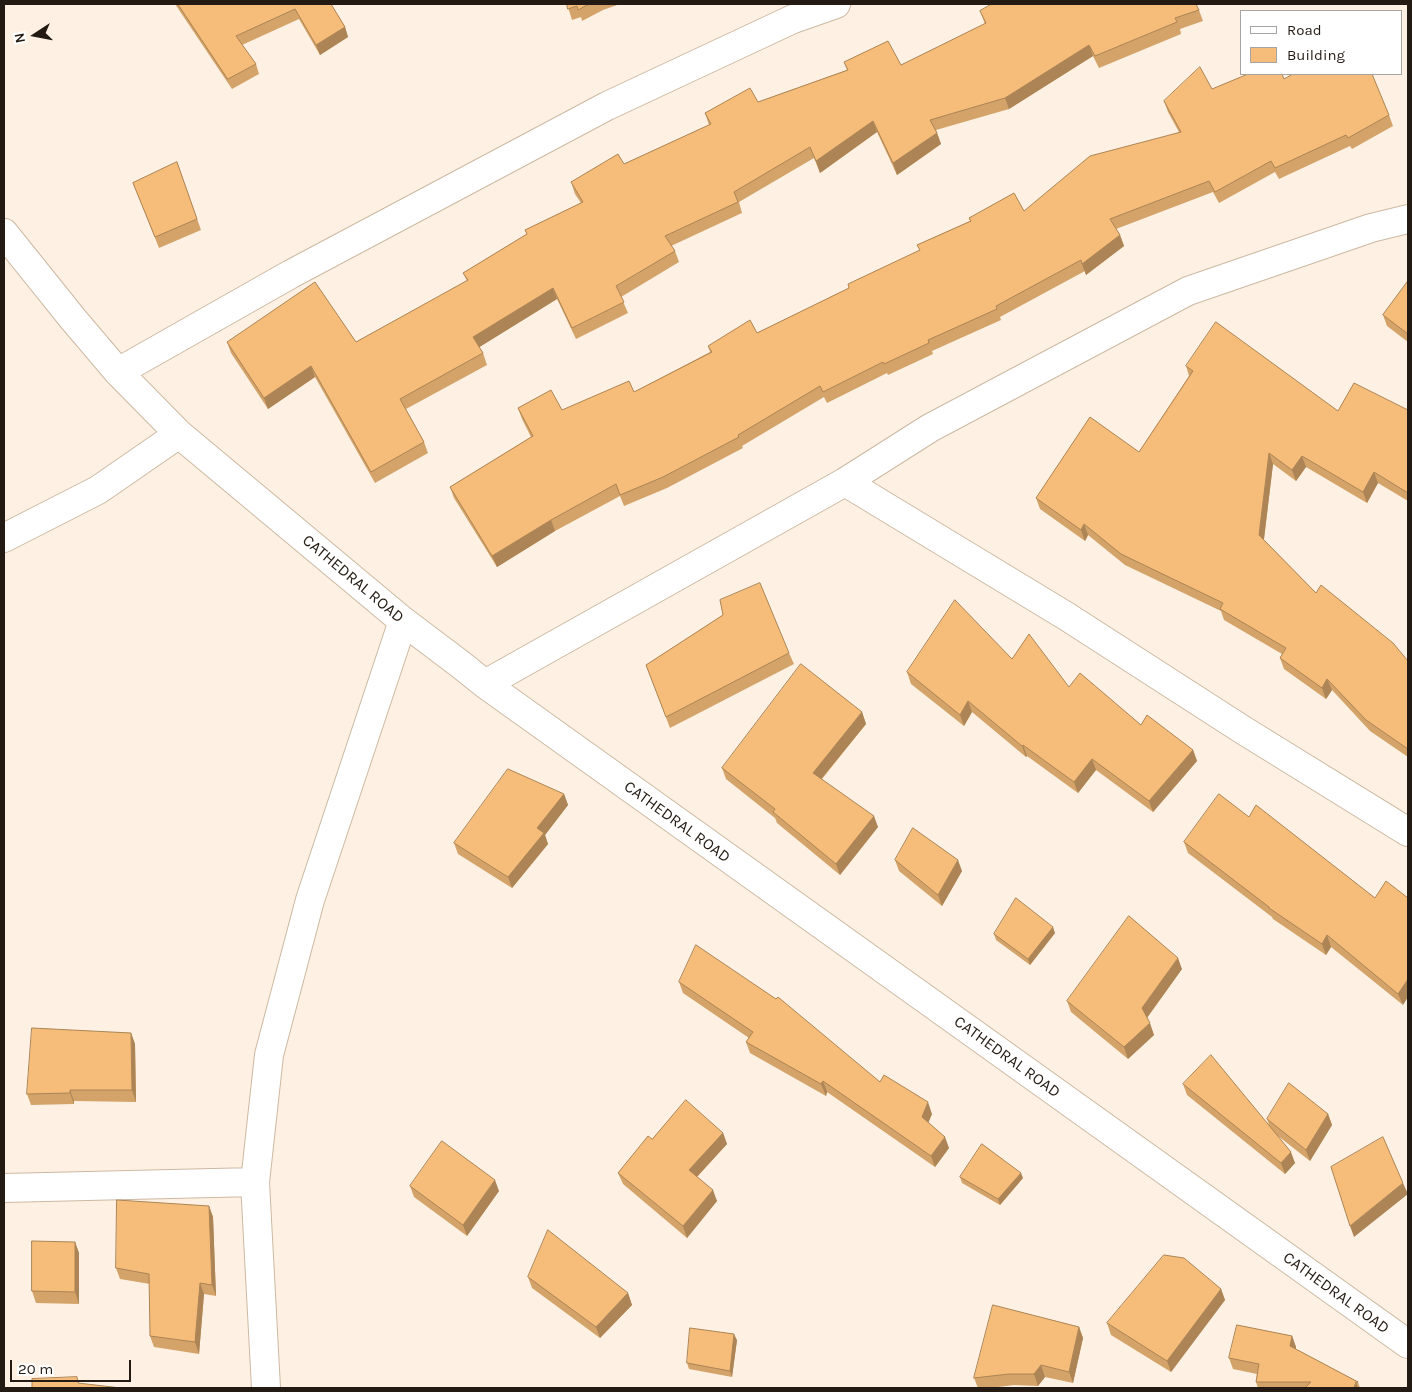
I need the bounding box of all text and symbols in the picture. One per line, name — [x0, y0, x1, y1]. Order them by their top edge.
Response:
north arrow — [10, 10, 60, 60]
legend — [1240, 10, 1402, 75]
text: Road — [1287, 21, 1322, 39]
text: N — [10, 31, 29, 45]
text: Building — [1287, 46, 1345, 64]
street label: CATHEDRAL ROAD — [298, 531, 408, 627]
street label: CATHEDRAL ROAD — [620, 777, 734, 867]
street label: CATHEDRAL ROAD — [950, 1012, 1064, 1102]
street label: CATHEDRAL ROAD — [1279, 1248, 1393, 1338]
scale bar — [12, 1350, 134, 1382]
text: 20 m — [18, 1360, 53, 1378]

